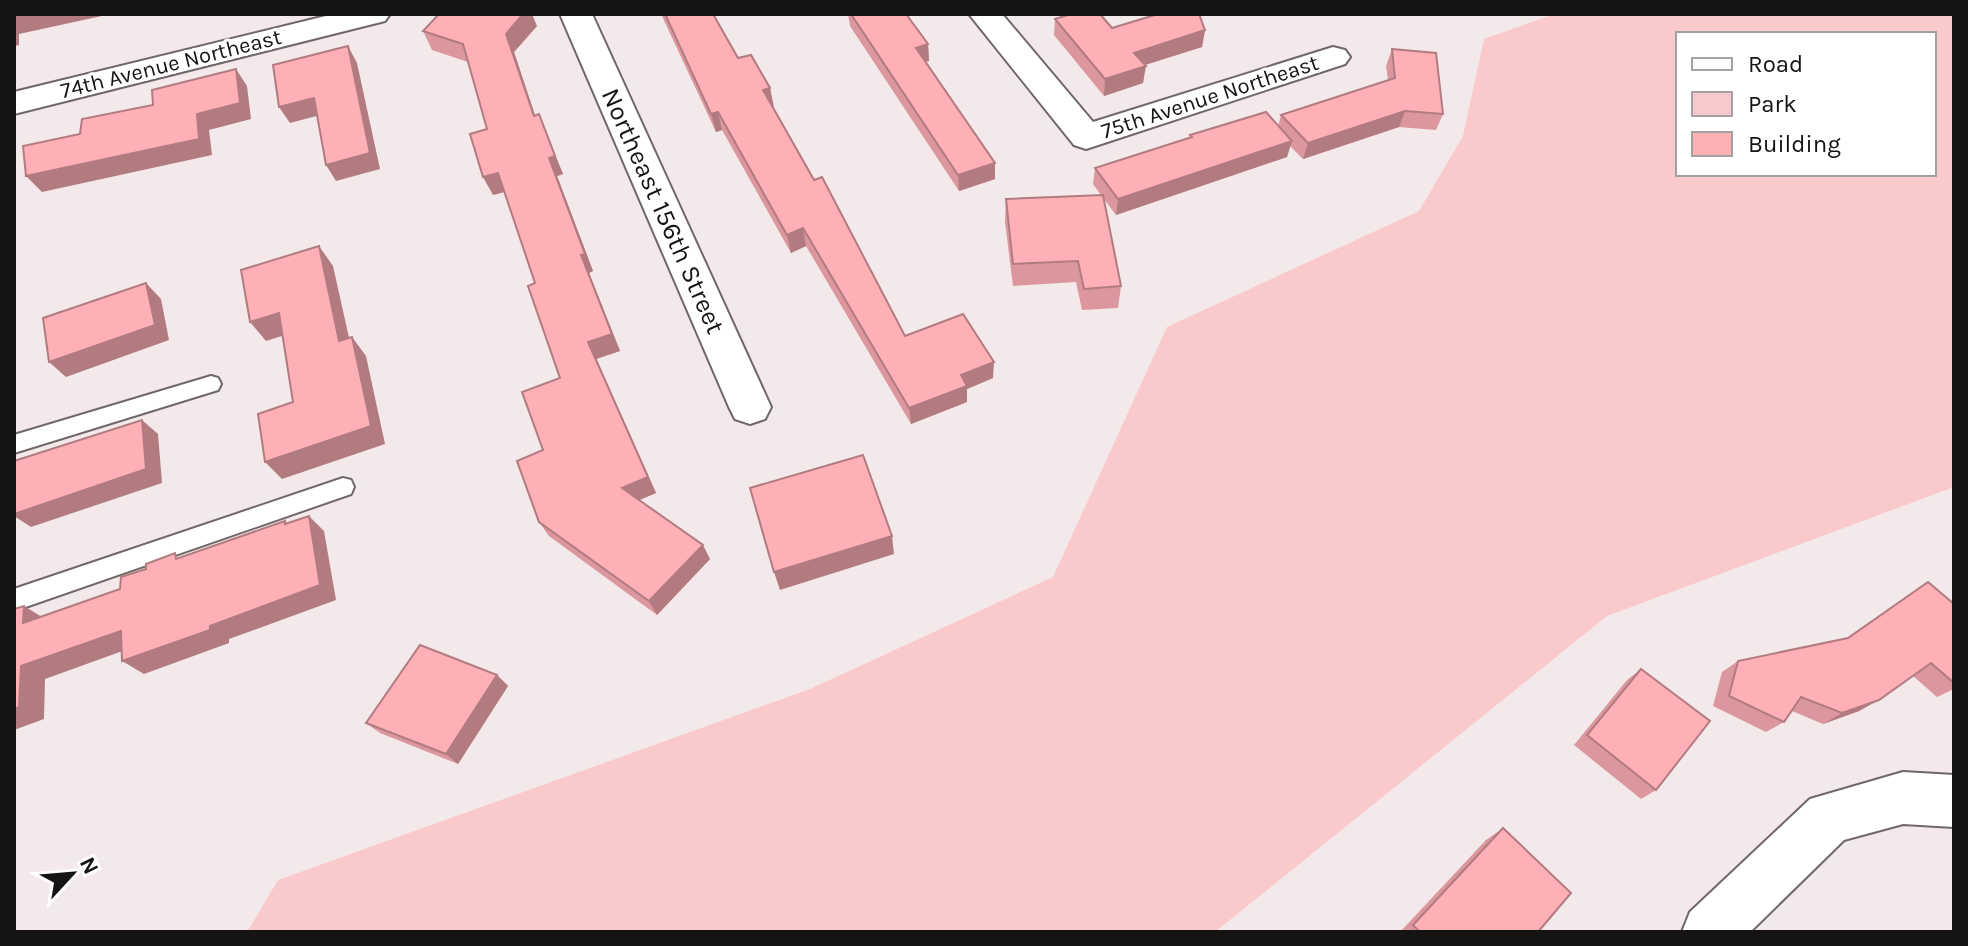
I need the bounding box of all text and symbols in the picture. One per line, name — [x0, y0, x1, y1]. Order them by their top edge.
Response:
street label: 74th Avenue Northeast — [58, 24, 284, 104]
legend — [1676, 32, 1936, 176]
street label: 75th Avenue Northeast — [1098, 50, 1322, 144]
text: Road — [1748, 50, 1803, 78]
street label: Northeast 156th Street — [595, 84, 731, 339]
text: Park — [1748, 90, 1797, 118]
text: Building — [1748, 130, 1841, 158]
north arrow — [32, 834, 112, 914]
text: N — [74, 853, 104, 878]

